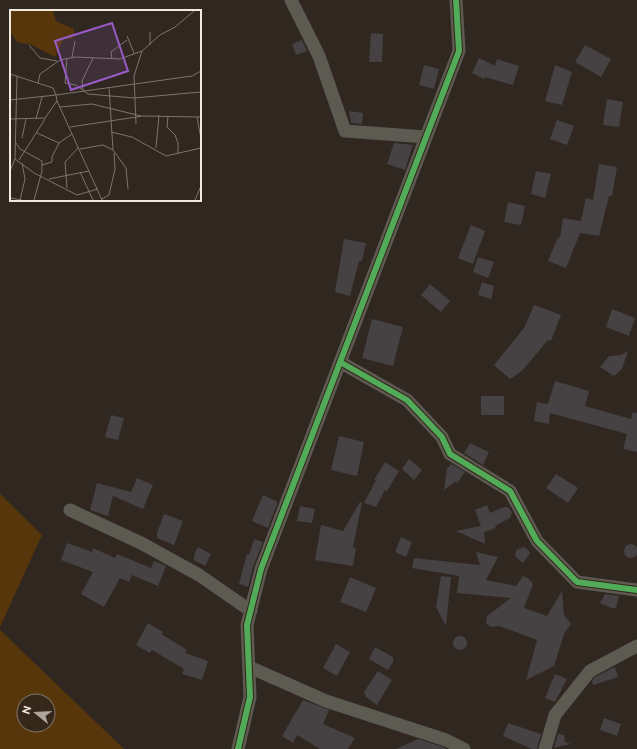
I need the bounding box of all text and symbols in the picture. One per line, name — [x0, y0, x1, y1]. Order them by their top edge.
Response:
inset map — [10, 10, 201, 201]
north arrow — [16, 693, 56, 733]
text: N — [20, 704, 33, 716]

